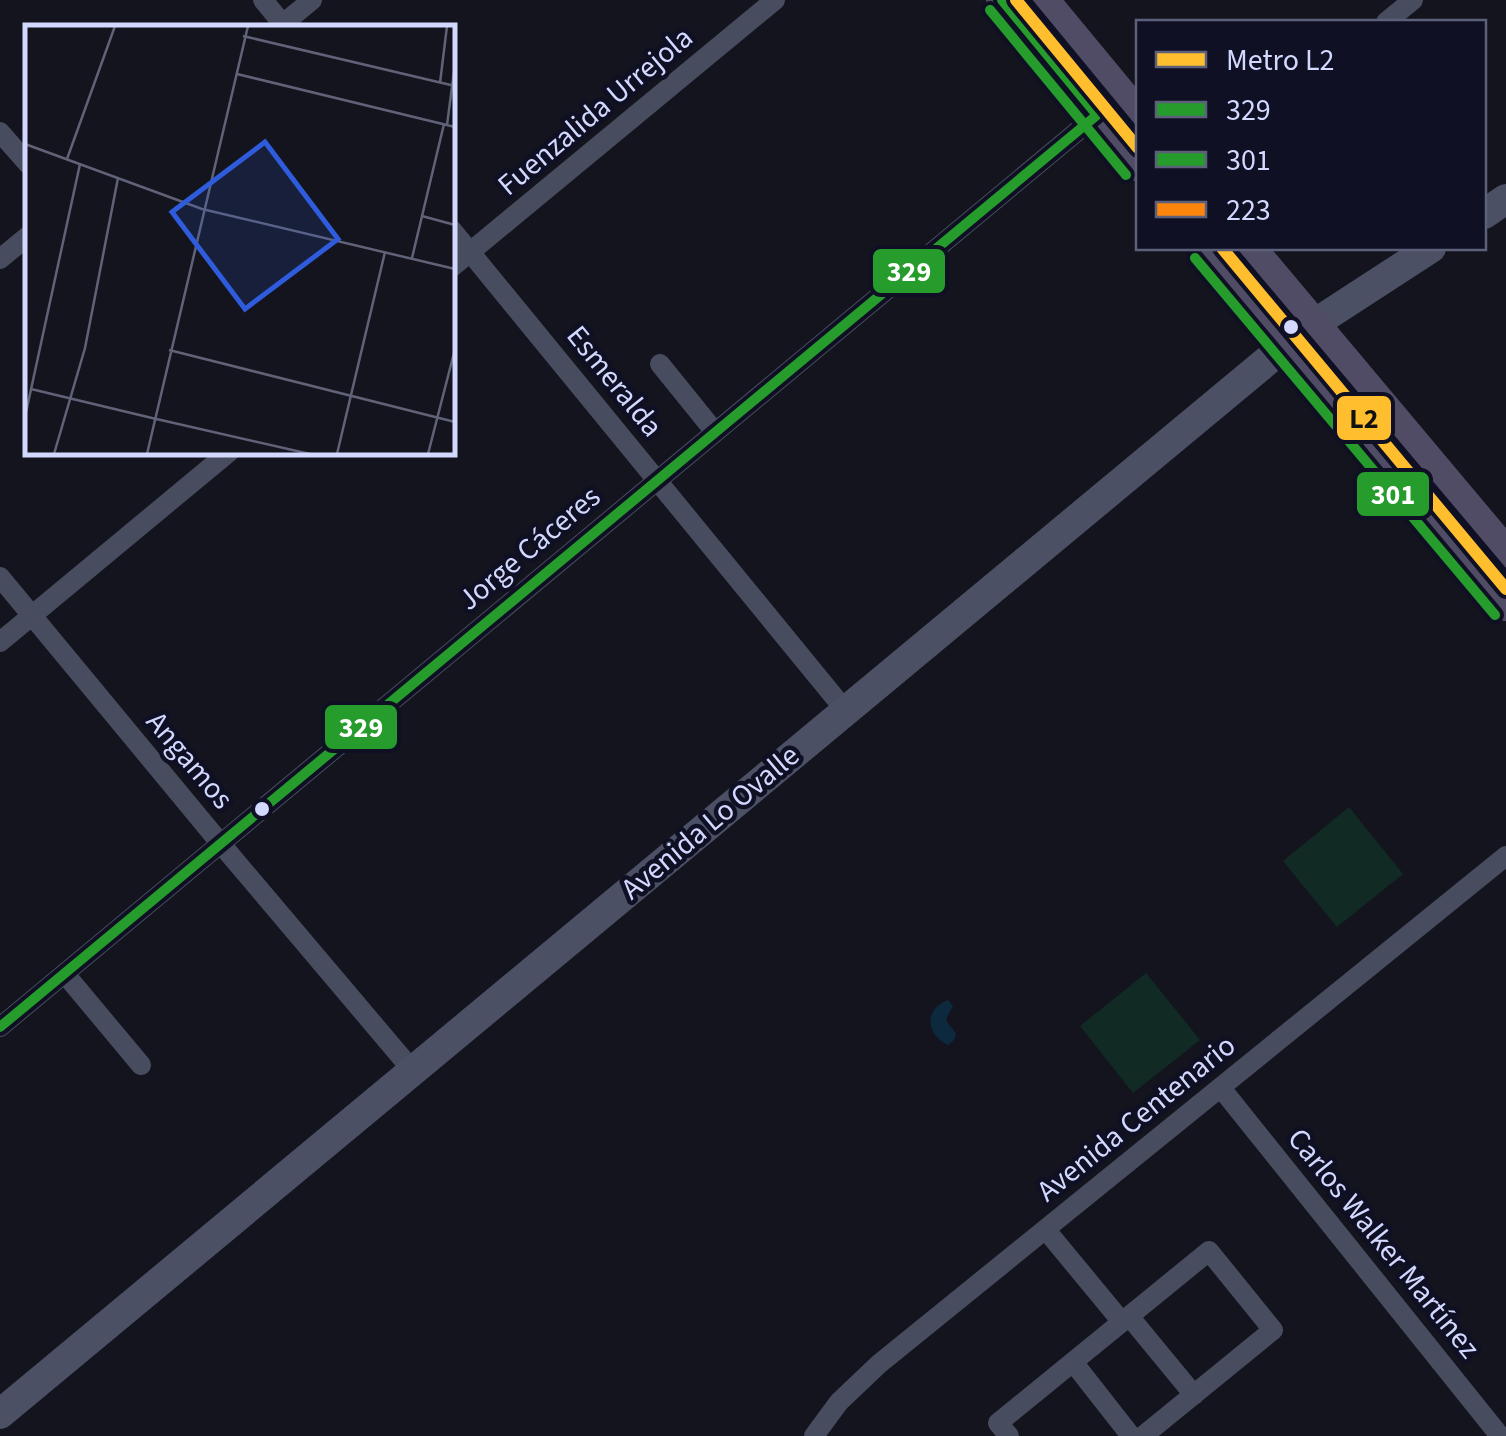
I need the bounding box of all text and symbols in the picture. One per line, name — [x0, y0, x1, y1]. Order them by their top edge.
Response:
street label: Fuenzalida Urrejola — [488, 17, 702, 206]
legend — [1136, 20, 1486, 250]
inset map — [25, 25, 455, 455]
text: Metro L2 — [1226, 39, 1334, 82]
text: 329 — [1226, 89, 1271, 132]
text: 301 — [1226, 139, 1271, 182]
text: 223 — [1226, 189, 1271, 232]
line badge: 329 — [871, 247, 947, 295]
text: 329 — [887, 252, 931, 292]
street label: Esmeralda — [556, 316, 673, 446]
unlabelled marker — [1281, 317, 1301, 337]
line badge: L2 — [1335, 394, 1393, 442]
text: L2 — [1349, 399, 1379, 439]
line badge: 301 — [1355, 470, 1431, 518]
text: 301 — [1371, 475, 1415, 515]
street label: Jorge Cáceres — [449, 476, 610, 621]
street label: Angamos — [136, 702, 243, 819]
line badge: 329 — [323, 703, 399, 751]
text: 329 — [339, 708, 383, 748]
street label: Avenida Lo Ovalle — [612, 735, 809, 910]
unlabelled marker — [252, 799, 272, 819]
street label: Avenida Centenario — [1028, 1025, 1245, 1212]
street label: Carlos Walker Martínez — [1277, 1119, 1490, 1368]

